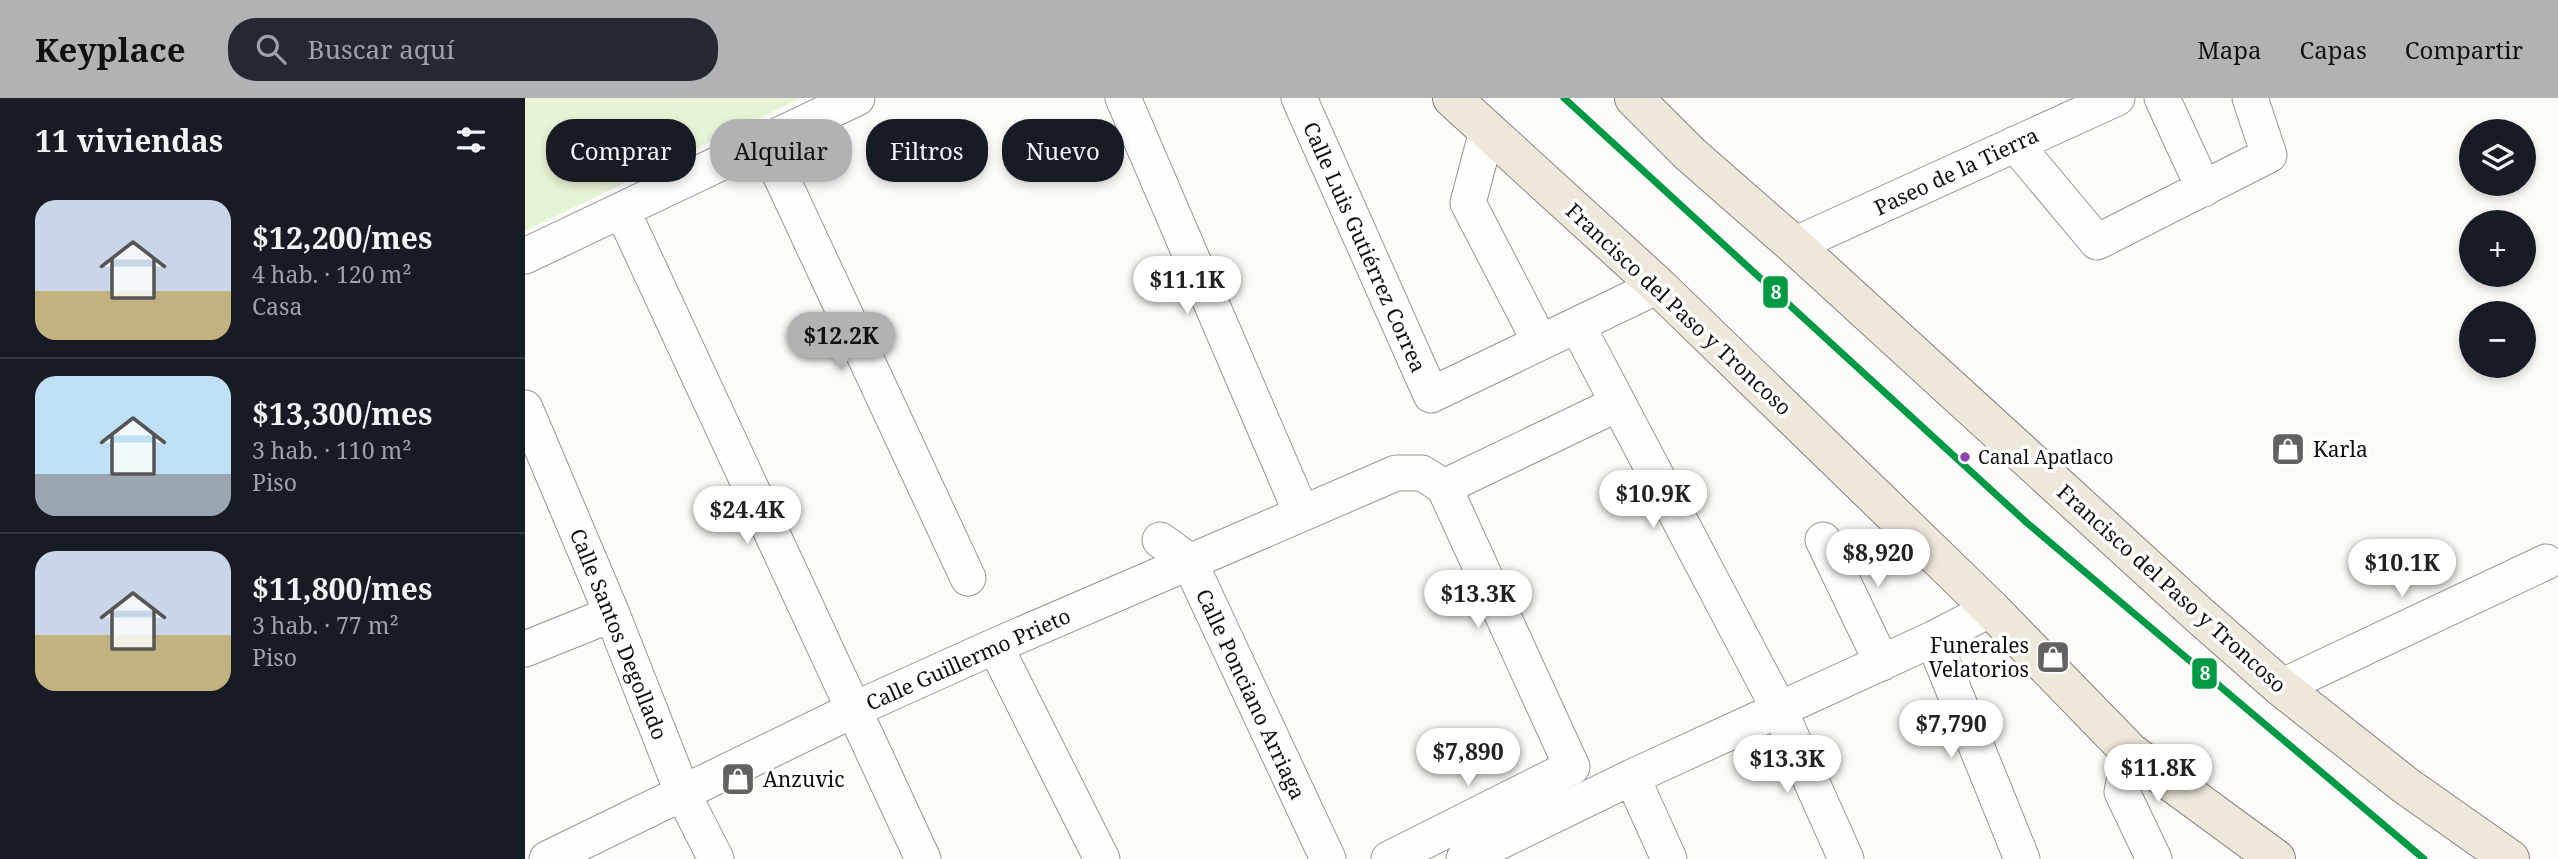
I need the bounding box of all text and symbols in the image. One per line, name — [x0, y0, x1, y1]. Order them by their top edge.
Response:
search box — [228, 18, 718, 81]
text: Keyplace — [35, 27, 186, 72]
icon: search — [252, 30, 290, 68]
text: Buscar aquí — [308, 31, 455, 67]
text: Mapa — [2197, 33, 2261, 66]
text: Capas — [2299, 33, 2367, 66]
text: Compartir — [2405, 33, 2523, 66]
street label: Calle Luis Gutiérrez Correa — [1297, 117, 1433, 377]
chip: Comprar — [546, 119, 696, 182]
chip: Alquilar — [710, 119, 852, 182]
chip: Filtros — [866, 119, 988, 182]
chip: Nuevo — [1002, 119, 1124, 182]
map controls — [2459, 119, 2536, 378]
button: layers — [2459, 119, 2536, 196]
text: 11 viviendas — [35, 120, 223, 161]
icon: filters — [452, 121, 490, 159]
street label: Paseo de la Tierra — [1869, 121, 2043, 221]
street label: Francisco del Paso y Troncoso — [1560, 197, 1798, 421]
button: + — [2459, 210, 2536, 287]
text: $12,200/mes — [252, 217, 432, 258]
icon: home — [91, 228, 175, 312]
pin: $11.1K — [1130, 256, 1244, 316]
text: 4 hab. · 120 m² — [252, 258, 411, 290]
text: $11.1K — [1149, 263, 1225, 295]
line badge: 8 — [1762, 275, 1789, 309]
text: 8 — [1771, 279, 1782, 305]
text: Casa — [252, 290, 302, 322]
button: − — [2459, 301, 2536, 378]
pin: $12.2K — [784, 313, 898, 372]
text: $12.2K — [803, 319, 879, 351]
text: $13,300/mes — [252, 393, 432, 434]
icon: home — [91, 404, 175, 488]
shop icon: Karla — [2269, 430, 2307, 468]
text: 3 hab. · 110 m² — [252, 434, 411, 466]
place label: Karla — [2313, 435, 2368, 463]
place label: Canal Apatlaco — [1978, 444, 2114, 470]
marker: Canal Apatlaco — [1958, 450, 1972, 464]
text: Piso — [252, 466, 297, 498]
pin: $10.9K — [1596, 470, 1710, 530]
text: $10.9K — [1615, 477, 1691, 509]
street label: Francisco del Paso y Troncoso — [2051, 478, 2293, 698]
pin: $24.4K — [690, 486, 804, 546]
text: $24.4K — [709, 493, 785, 525]
street label: Calle Santos Degollado — [564, 524, 674, 744]
pin: $8,920 — [1821, 530, 1935, 589]
text: $8,920 — [1842, 536, 1914, 568]
pin: $10.1K — [2345, 540, 2459, 599]
text: $10.1K — [2364, 546, 2440, 578]
text: $11,800/mes — [252, 568, 432, 609]
pin: $13.3K — [1421, 570, 1535, 630]
text: $13.3K — [1440, 577, 1516, 609]
icon: home — [91, 579, 175, 663]
street label: Calle Ponciano Arriaga — [1190, 584, 1312, 804]
street label: Calle Guillermo Prieto — [861, 601, 1075, 717]
text: 3 hab. · 77 m² — [252, 609, 399, 641]
place label: Funerales Velatorios — [1929, 631, 2029, 683]
shop icon: Funerales Velatorios — [2034, 638, 2072, 676]
text: Piso — [252, 641, 297, 673]
line badge: 8 — [2191, 657, 2218, 690]
text: 8 — [2200, 660, 2211, 686]
pin: $7,790 — [1894, 700, 2008, 760]
text: $7,790 — [1915, 707, 1987, 739]
pin: $7,890 — [1411, 728, 1525, 788]
text: $7,890 — [1432, 735, 1504, 767]
pin: $13.3K — [1730, 736, 1844, 795]
text: $13.3K — [1749, 742, 1825, 774]
pin: $11.8K — [2101, 744, 2215, 804]
text: $11.8K — [2120, 751, 2196, 783]
shop icon: Anzuvic — [719, 760, 757, 798]
place label: Anzuvic — [763, 765, 845, 793]

